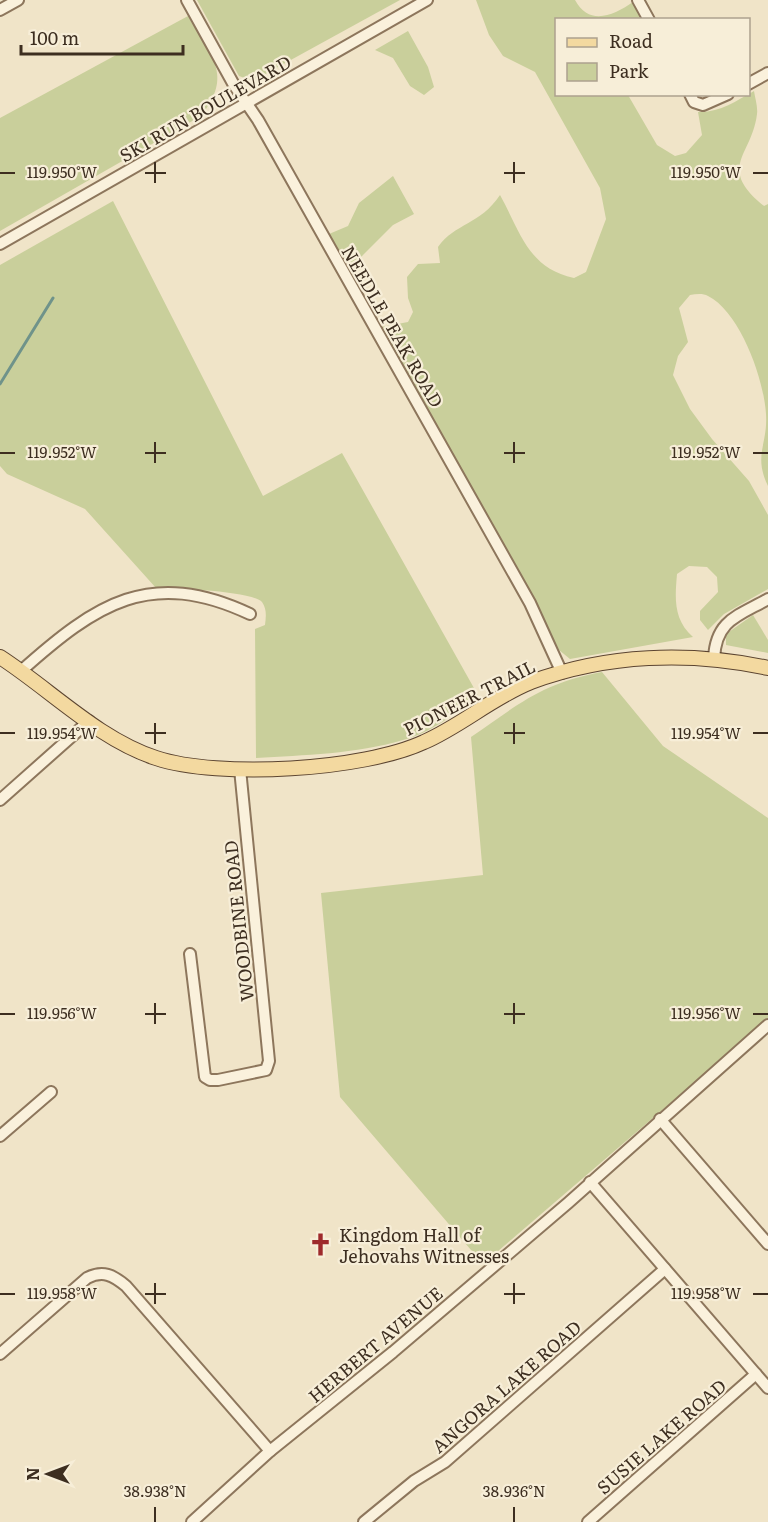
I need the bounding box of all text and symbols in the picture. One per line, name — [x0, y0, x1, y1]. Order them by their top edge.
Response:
scale bar — [21, 18, 183, 56]
legend — [555, 18, 750, 96]
text: 100 m — [30, 24, 79, 51]
text: Road — [609, 27, 653, 54]
street label: SKI RUN BOULEVARD — [114, 48, 296, 168]
text: Park — [609, 57, 650, 84]
text: 119.950°W — [27, 160, 98, 183]
text: 119.950°W — [671, 160, 742, 183]
street label: NEEDLE PEAK ROAD — [336, 240, 450, 412]
text: 119.952°W — [27, 440, 97, 463]
text: 119.952°W — [671, 440, 741, 463]
street label: PIONEER TRAIL — [398, 652, 540, 742]
text: 119.954°W — [27, 721, 98, 744]
text: 119.954°W — [671, 721, 742, 744]
street label: WOODBINE ROAD — [216, 839, 260, 1003]
text: 119.956°W — [27, 1001, 98, 1024]
text: 119.956°W — [671, 1001, 742, 1024]
place label: Kingdom Hall of Jehovahs Witnesses — [339, 1221, 509, 1269]
church icon: Kingdom Hall of Jehovahs Witnesses — [308, 1231, 334, 1257]
street label: HERBERT AVENUE — [302, 1279, 448, 1409]
text: 119.958°W — [27, 1281, 98, 1304]
text: 119.958°W — [671, 1281, 742, 1304]
street label: ANGORA LAKE ROAD — [425, 1313, 587, 1459]
street label: SUSIE LAKE ROAD — [590, 1372, 732, 1500]
north arrow — [18, 1444, 78, 1504]
text: N — [20, 1467, 44, 1481]
text: 38.938°N — [123, 1479, 187, 1502]
text: 38.936°N — [483, 1479, 545, 1502]

